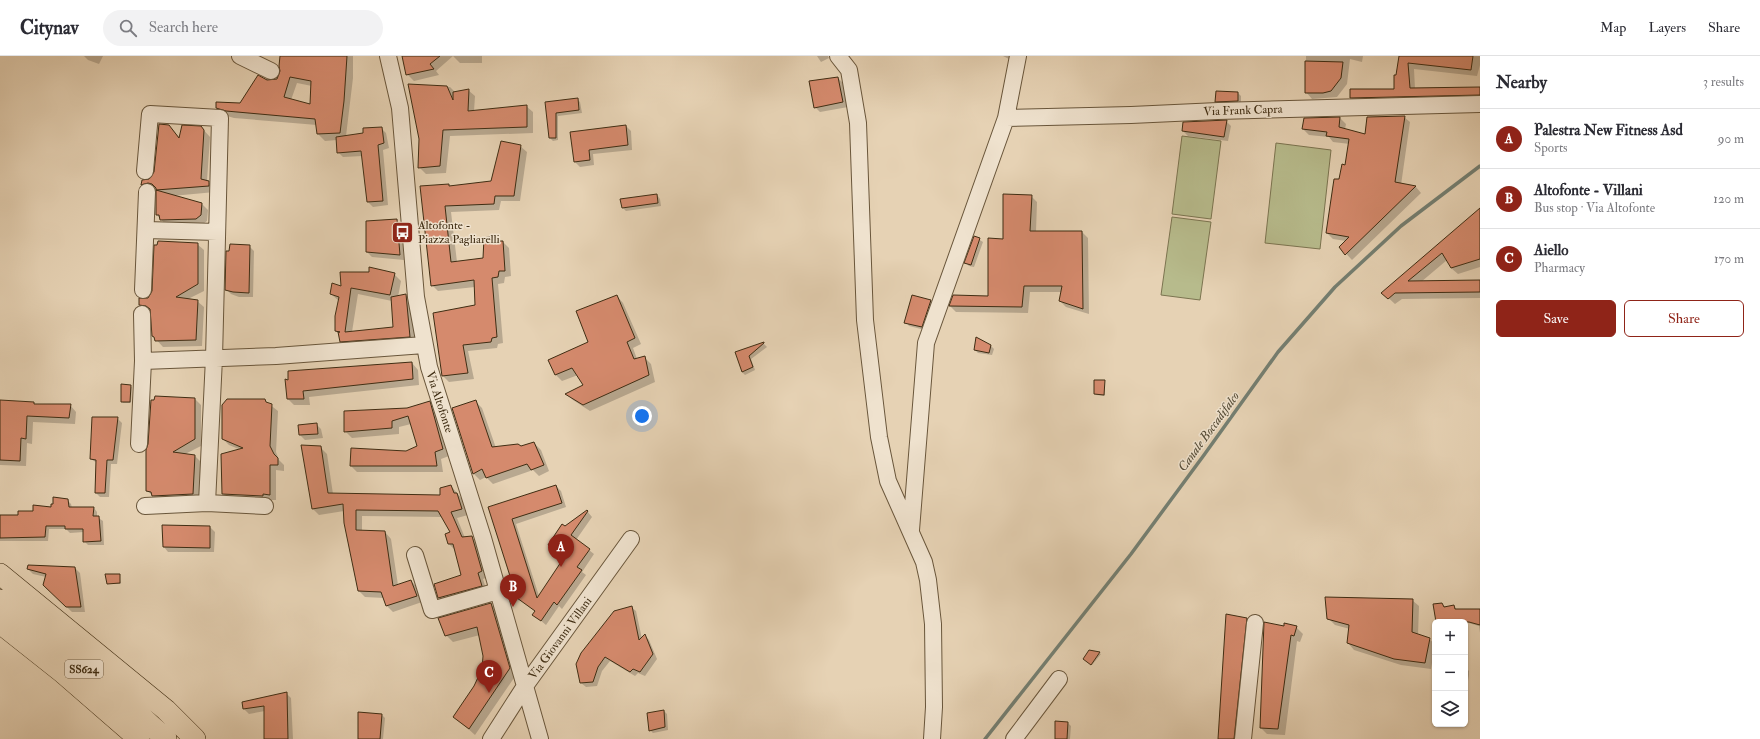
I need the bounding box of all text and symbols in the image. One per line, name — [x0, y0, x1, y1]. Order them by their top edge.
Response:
search box — [103, 10, 383, 46]
text: Citynav — [20, 16, 79, 40]
icon: search — [117, 17, 139, 39]
text: Search here — [149, 18, 218, 37]
text: Map — [1600, 19, 1626, 36]
text: Layers — [1648, 19, 1686, 36]
text: Share — [1708, 19, 1740, 36]
text: Nearby — [1496, 72, 1547, 93]
text: 3 results — [1703, 74, 1744, 90]
street label: Via Frank Capra — [1203, 102, 1284, 119]
text: Palestra New Fitness Asd — [1534, 121, 1683, 140]
text: A — [1505, 131, 1513, 147]
text: 90 m — [1718, 131, 1744, 147]
text: Sports — [1534, 140, 1568, 156]
text: Altofonte - Villani — [1534, 181, 1643, 200]
text: B — [1505, 191, 1513, 207]
text: 120 m — [1713, 191, 1744, 207]
text: Bus stop · Via Altofonte — [1534, 200, 1655, 216]
place label: Altofonte - Piazza Pagliarelli — [417, 218, 500, 247]
bus stop icon: Altofonte - Piazza Pagliarelli — [389, 219, 415, 245]
text: Aiello — [1534, 241, 1569, 260]
text: C — [1504, 251, 1514, 267]
text: 170 m — [1714, 251, 1744, 267]
text: Pharmacy — [1534, 260, 1585, 276]
button: Save — [1496, 300, 1616, 337]
button: Share — [1624, 300, 1744, 337]
street label: Via Altofonte — [423, 369, 457, 435]
water label: Canale Boccadifalco — [1175, 388, 1243, 475]
your location — [632, 406, 652, 426]
pin: A — [548, 534, 574, 567]
pin: B — [500, 574, 526, 607]
street label: Via Giovanni Villani — [525, 594, 595, 682]
map controls — [1432, 619, 1468, 727]
button: + — [1432, 619, 1468, 655]
button: − — [1432, 655, 1468, 691]
road number: SS624 — [65, 660, 103, 678]
pin: C — [476, 660, 502, 693]
button: layers — [1432, 691, 1468, 727]

